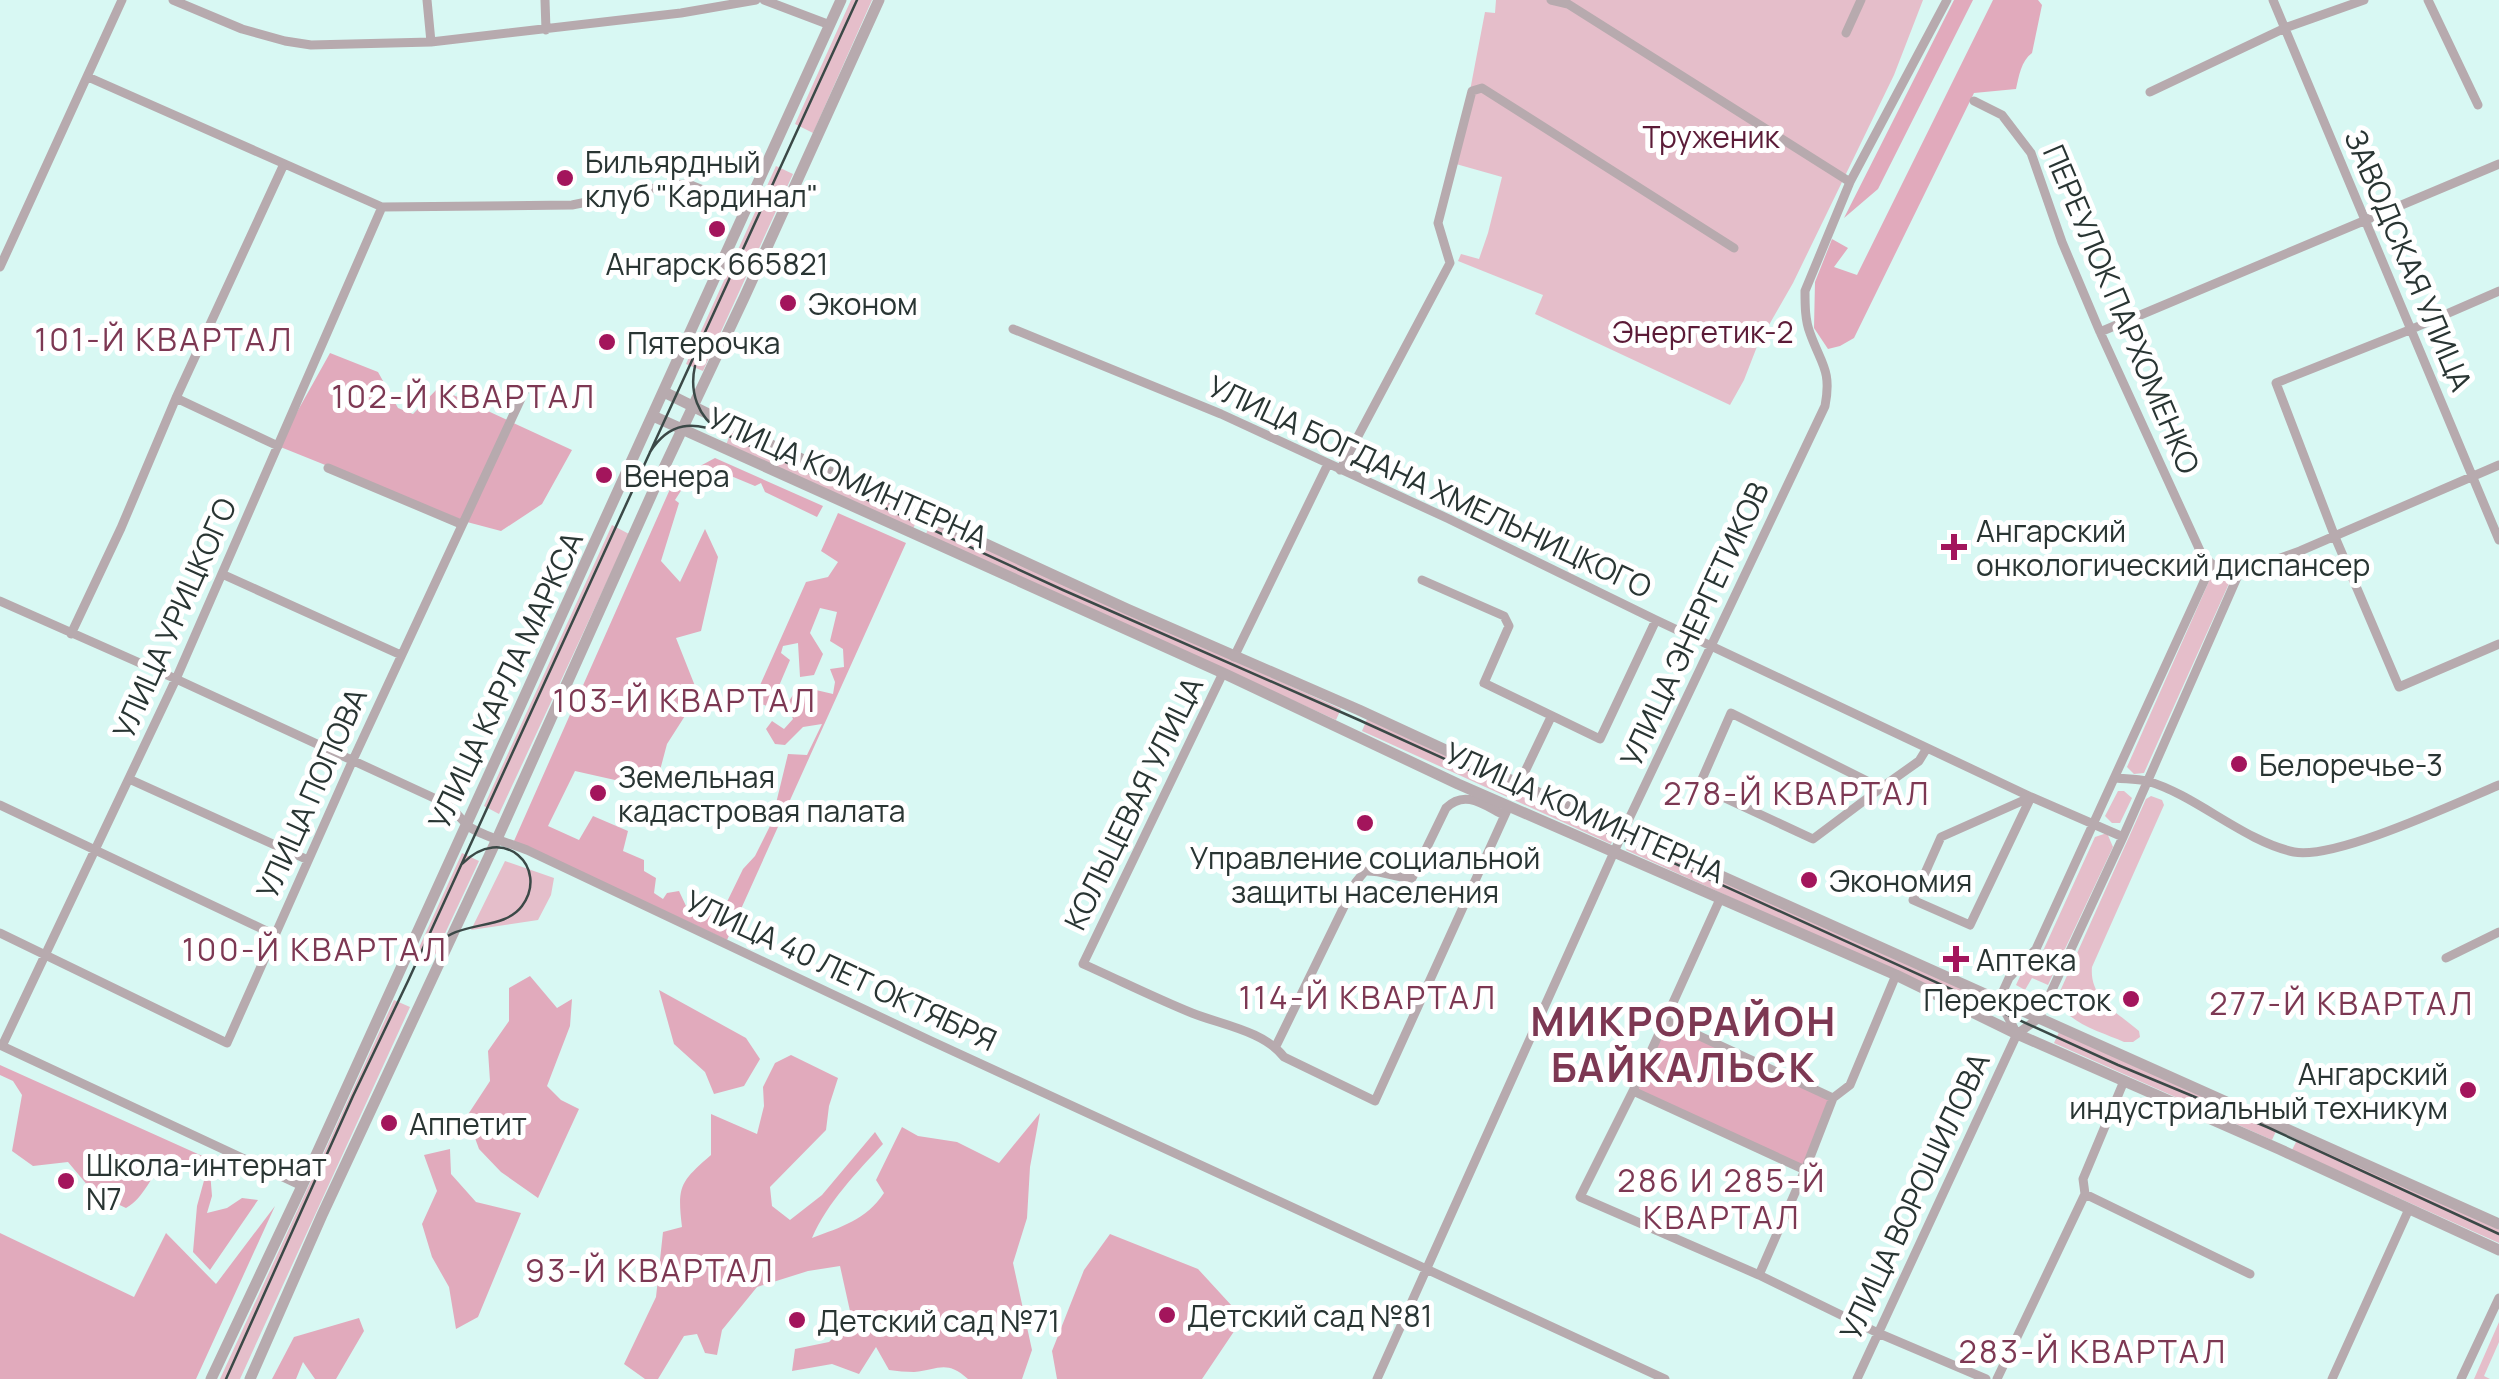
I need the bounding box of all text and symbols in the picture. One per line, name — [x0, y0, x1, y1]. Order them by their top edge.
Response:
park label: Труженик — [1643, 116, 1781, 157]
street label: ЗАВОДСКАЯ УЛИЦА — [2335, 123, 2483, 397]
street label: ПЕРЕУЛОК ПАРХОМЕНКО — [2034, 138, 2210, 480]
place label: Бильярдный клуб "Кардинал" — [585, 141, 819, 216]
marker: Бильярдный клуб "Кардинал" — [554, 167, 576, 189]
marker: Ангарск 665821 — [706, 218, 728, 240]
place label: Ангарск 665821 — [606, 243, 828, 284]
place label: Эконом — [808, 283, 918, 324]
marker: Эконом — [777, 292, 799, 314]
park label: Энергетик-2 — [1612, 311, 1794, 352]
district label: 101-Й КВАРТАЛ — [34, 317, 294, 361]
place label: Пятерочка — [627, 322, 780, 363]
marker: Пятерочка — [596, 331, 618, 353]
street label: УЛИЦА БОГДАНА ХМЕЛЬНИЦКОГО — [1202, 365, 1658, 607]
district label: 102-Й КВАРТАЛ — [332, 374, 596, 418]
street label: УЛИЦА КОМИНТЕРНА — [702, 397, 994, 557]
place label: Венера — [624, 455, 730, 496]
marker: Венера — [593, 464, 615, 486]
street label: УЛИЦА ЭНЕРГЕТИКОВ — [1610, 475, 1778, 773]
street label: УЛИЦА УРИЦКОГО — [102, 491, 246, 745]
place label: Ангарский онкологический диспансер — [1976, 510, 2370, 585]
street label: УЛИЦА КАРЛА МАРКСА — [418, 525, 592, 835]
marker: Ангарский онкологический диспансер — [1941, 534, 1967, 560]
street label: КОЛЬЦЕВАЯ УЛИЦА — [1054, 670, 1212, 936]
district label: 103-Й КВАРТАЛ — [553, 678, 817, 722]
street label: УЛИЦА ПОПОВА — [246, 681, 376, 905]
street label: УЛИЦА КОМИНТЕРНА — [1439, 732, 1731, 892]
place label: Белоречье-3 — [2259, 744, 2443, 785]
marker: Белоречье-3 — [2228, 753, 2250, 775]
place label: Земельная кадастровая палата — [618, 756, 905, 831]
district label: 278-Й КВАРТАЛ — [1663, 771, 1931, 815]
marker: Земельная кадастровая палата — [587, 782, 609, 804]
marker: Управление социальной защиты населения — [1354, 812, 1376, 834]
place label: Управление социальной защиты населения — [1190, 837, 1540, 912]
place label: Экономия — [1829, 860, 1972, 901]
marker: Экономия — [1798, 869, 1820, 891]
street label: УЛИЦА 40 ЛЕТ ОКТЯБРЯ — [679, 880, 1003, 1060]
district label: 100-Й КВАРТАЛ — [182, 927, 448, 971]
place label: Аптека — [1976, 939, 2076, 980]
marker: Аптека — [1945, 948, 1967, 970]
district label: 114-Й КВАРТАЛ — [1239, 975, 1497, 1019]
place label: Перекресток — [1924, 979, 2112, 1020]
district label: 277-Й КВАРТАЛ — [2209, 981, 2475, 1025]
marker: Перекресток — [2120, 988, 2142, 1010]
district label: МИКРОРАЙОН БАЙКАЛЬСК — [1530, 993, 1838, 1094]
street label: УЛИЦА ВОРОШИЛОВА — [1829, 1046, 1999, 1346]
place label: Ангарский индустриальный техникум — [2069, 1053, 2448, 1128]
marker: Ангарский индустриальный техникум — [2457, 1079, 2479, 1101]
place label: Аппетит — [409, 1103, 527, 1144]
marker: Аппетит — [378, 1112, 400, 1134]
place label: Школа-интернат N7 — [86, 1144, 327, 1219]
district label: 286 И 285-Й КВАРТАЛ — [1617, 1158, 1827, 1239]
marker: Школа-интернат N7 — [55, 1170, 77, 1192]
district label: 93-Й КВАРТАЛ — [525, 1248, 775, 1292]
place label: Детский сад №81 — [1187, 1295, 1432, 1336]
place label: Детский сад №71 — [817, 1300, 1060, 1341]
marker: Детский сад №81 — [1156, 1304, 1178, 1326]
marker: Детский сад №71 — [786, 1309, 808, 1331]
district label: 283-Й КВАРТАЛ — [1958, 1329, 2228, 1373]

